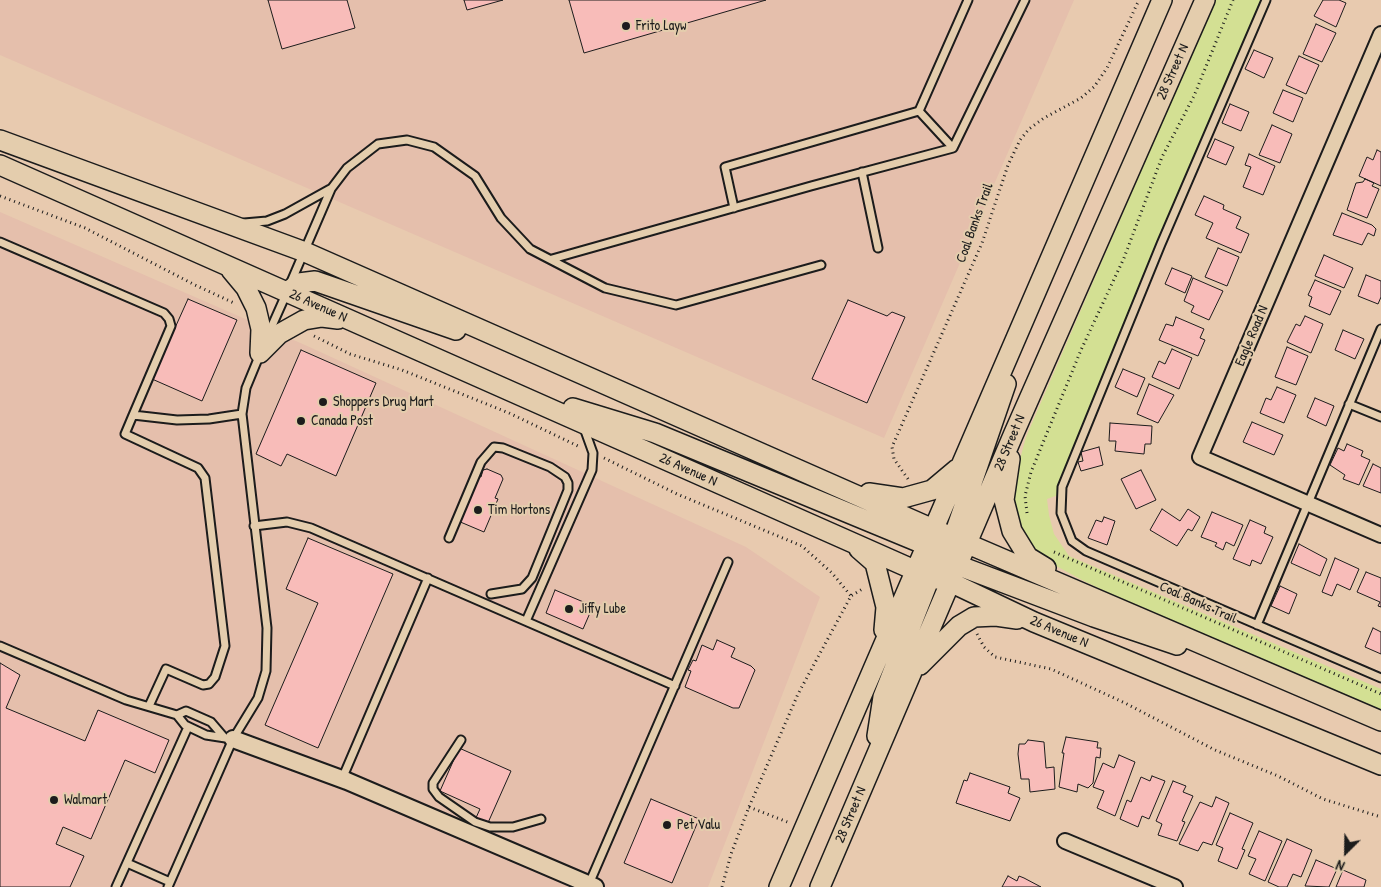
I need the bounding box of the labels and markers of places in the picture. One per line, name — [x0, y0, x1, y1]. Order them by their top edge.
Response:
place label: Frito Layw — [636, 18, 687, 34]
marker: Frito Layw — [620, 20, 632, 32]
place label: Shoppers Drug Mart — [333, 394, 434, 410]
marker: Shoppers Drug Mart — [317, 396, 329, 408]
place label: Canada Post — [311, 413, 373, 429]
marker: Canada Post — [295, 415, 307, 427]
place label: Tim Hortons — [488, 502, 550, 518]
marker: Tim Hortons — [472, 504, 484, 516]
place label: Jiffy Lube — [579, 601, 626, 617]
marker: Jiffy Lube — [563, 603, 575, 615]
place label: Walmart — [64, 792, 107, 808]
marker: Walmart — [48, 794, 60, 806]
place label: Pet Valu — [677, 817, 720, 833]
marker: Pet Valu — [661, 819, 673, 831]

